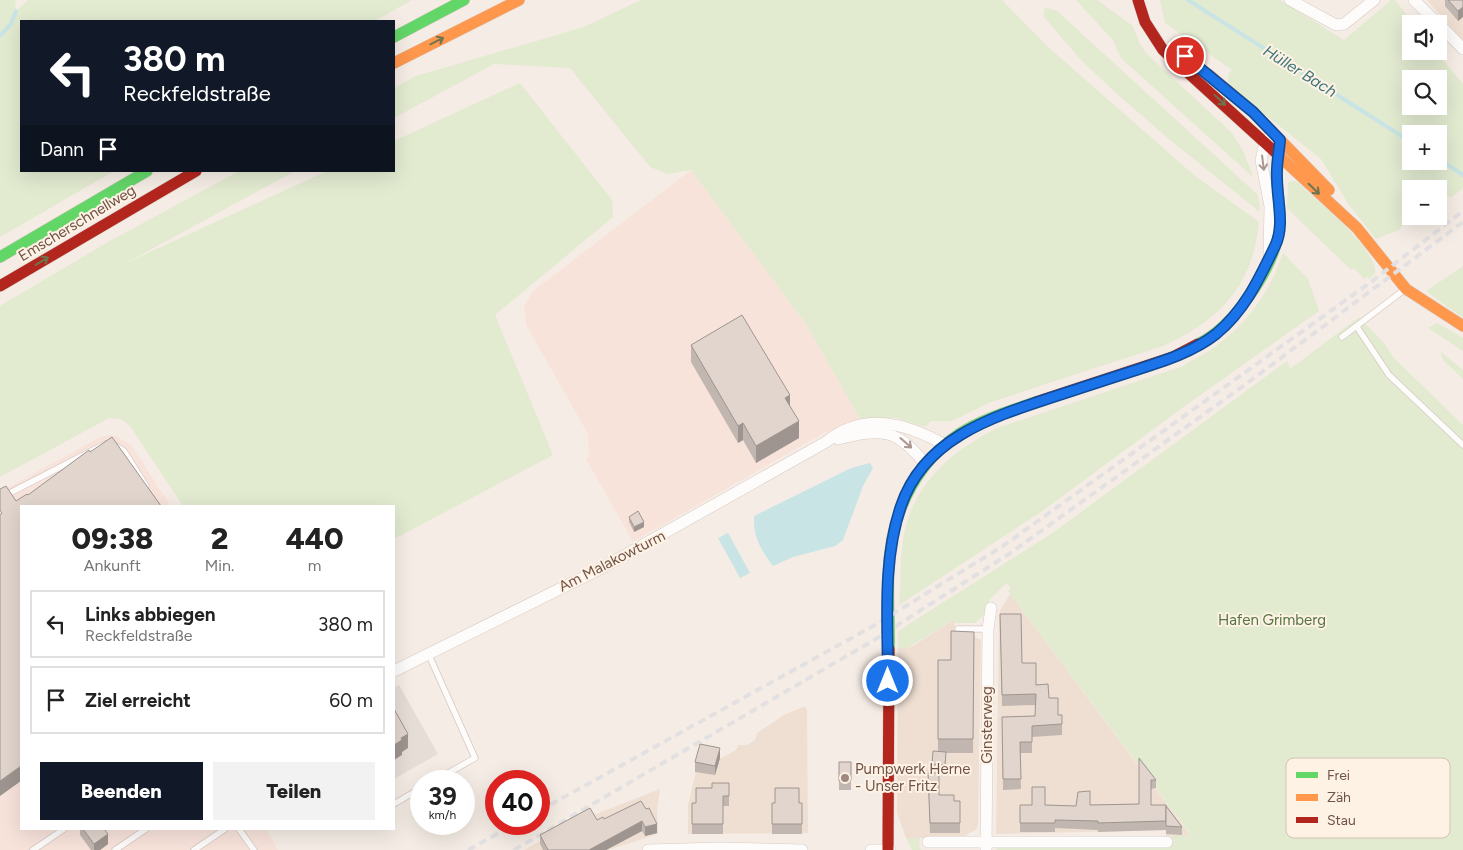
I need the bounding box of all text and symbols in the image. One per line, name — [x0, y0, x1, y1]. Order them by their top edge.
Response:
map controls — [1402, 15, 1447, 225]
button: sound — [1402, 15, 1447, 60]
pin — [1164, 35, 1206, 77]
one-way arrow — [429, 36, 444, 45]
text: 380 m — [123, 38, 225, 80]
icon: left — [40, 40, 105, 105]
water label: Hüller Bach — [1260, 41, 1340, 101]
icon: arrive — [1171, 42, 1199, 70]
button: search — [1402, 70, 1447, 115]
text: Reckfeldstraße — [123, 80, 271, 107]
one-way arrow — [1213, 94, 1226, 106]
button: + — [1402, 125, 1447, 170]
icon: arrive — [94, 135, 122, 163]
text: Dann — [40, 138, 84, 161]
one-way arrow — [1258, 154, 1268, 170]
button: − — [1402, 180, 1447, 225]
street label: Emscherschnellweg — [15, 181, 139, 265]
one-way arrow — [1308, 183, 1321, 195]
one-way arrow — [34, 255, 48, 265]
one-way arrow — [899, 437, 912, 448]
text: 09:38 — [71, 520, 153, 557]
text: 2 — [211, 520, 228, 557]
text: 440 — [286, 520, 344, 557]
street label: Am Malakowturm — [556, 526, 668, 596]
text: Ankunft — [84, 556, 141, 575]
text: Min. — [205, 556, 234, 575]
text: m — [308, 556, 321, 575]
text: Links abbiegen — [85, 603, 216, 626]
icon: left — [42, 610, 70, 638]
park label: Hafen Grimberg — [1218, 611, 1326, 629]
text: 380 m — [318, 613, 373, 636]
text: Reckfeldstraße — [85, 626, 192, 645]
position arrow — [861, 654, 913, 706]
icon: arrive — [42, 686, 70, 714]
street label: Ginsterweg — [978, 686, 996, 764]
text: Ziel erreicht — [85, 689, 191, 712]
text: 60 m — [329, 689, 373, 712]
legend — [1286, 758, 1450, 838]
place label: Pumpwerk Herne - Unser Fritz — [855, 760, 970, 795]
button: Beenden — [40, 762, 203, 820]
button: Teilen — [213, 762, 375, 820]
text: Frei — [1327, 767, 1350, 784]
speed limit sign: 40 — [485, 770, 550, 835]
marker: Pumpwerk Herne - Unser Fritz — [839, 772, 851, 784]
text: 39 — [428, 781, 457, 811]
text: Zäh — [1327, 789, 1351, 806]
text: km/h — [429, 808, 456, 822]
text: Stau — [1327, 812, 1356, 829]

